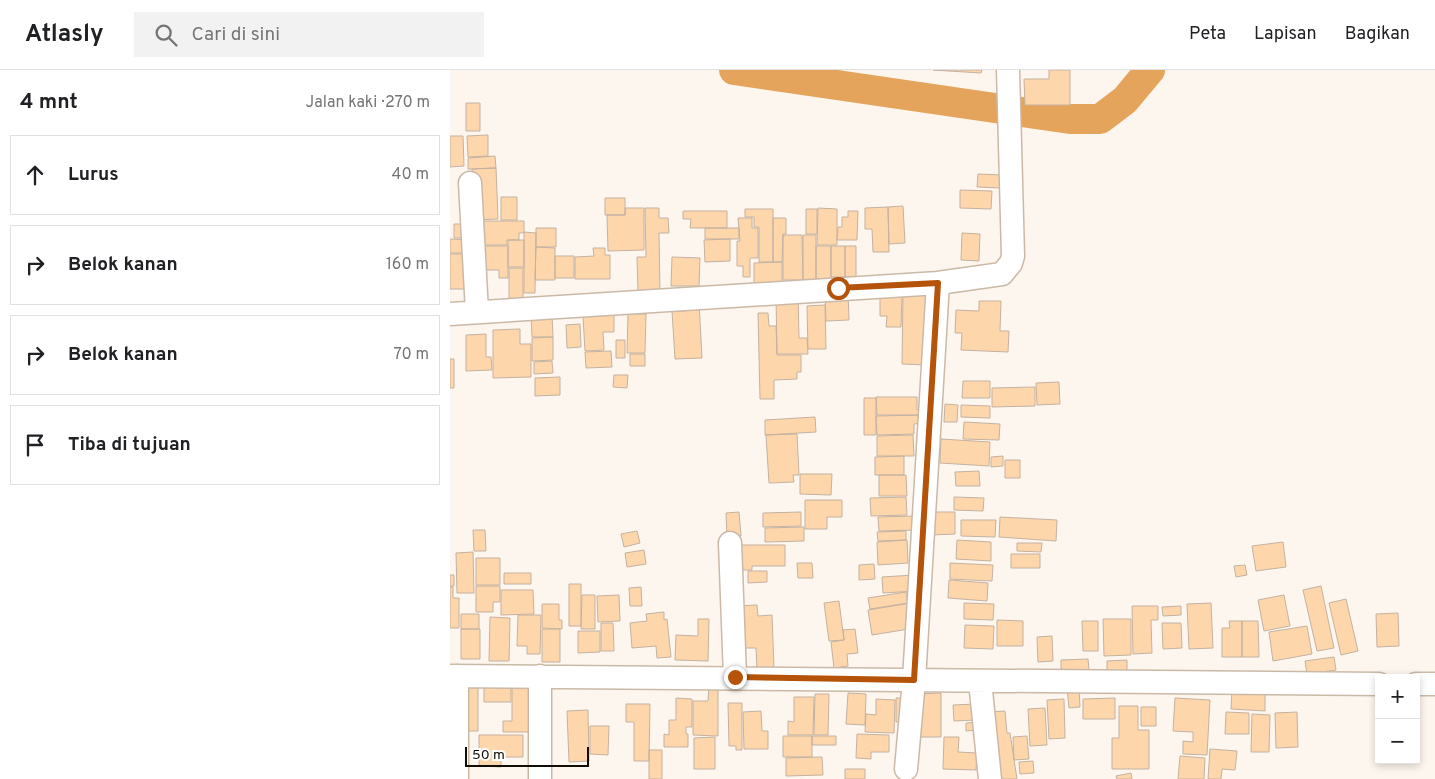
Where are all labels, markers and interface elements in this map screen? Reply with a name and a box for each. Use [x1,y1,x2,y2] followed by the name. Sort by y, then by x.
[134,12,484,57] search box
[25,20,104,50] text: Atlasly
[152,21,180,49] icon: search
[192,23,280,47] text: Cari di sini
[1189,23,1226,46] text: Peta
[1254,23,1317,46] text: Lapisan
[1345,23,1410,46] text: Bagikan
[20,89,78,116] text: 4 mnt
[306,93,430,113] text: Jalan kaki · 270 m
[21,161,49,189] icon: ahead
[68,163,119,187] text: Lurus
[391,165,429,185] text: 40 m
[21,251,49,279] icon: right
[68,253,178,277] text: Belok kanan
[386,255,429,275] text: 160 m
[827,277,850,300] route start
[21,341,49,369] icon: right
[68,343,178,367] text: Belok kanan
[394,345,429,365] text: 70 m
[21,431,49,459] icon: arrive
[68,433,191,457] text: Tiba di tujuan
[724,666,747,689] route end
[1375,674,1420,764] map controls
[1375,674,1420,719] button: +
[1375,719,1420,764] button: −
[465,744,589,767] scale bar
[472,747,505,764] text: 50 m

